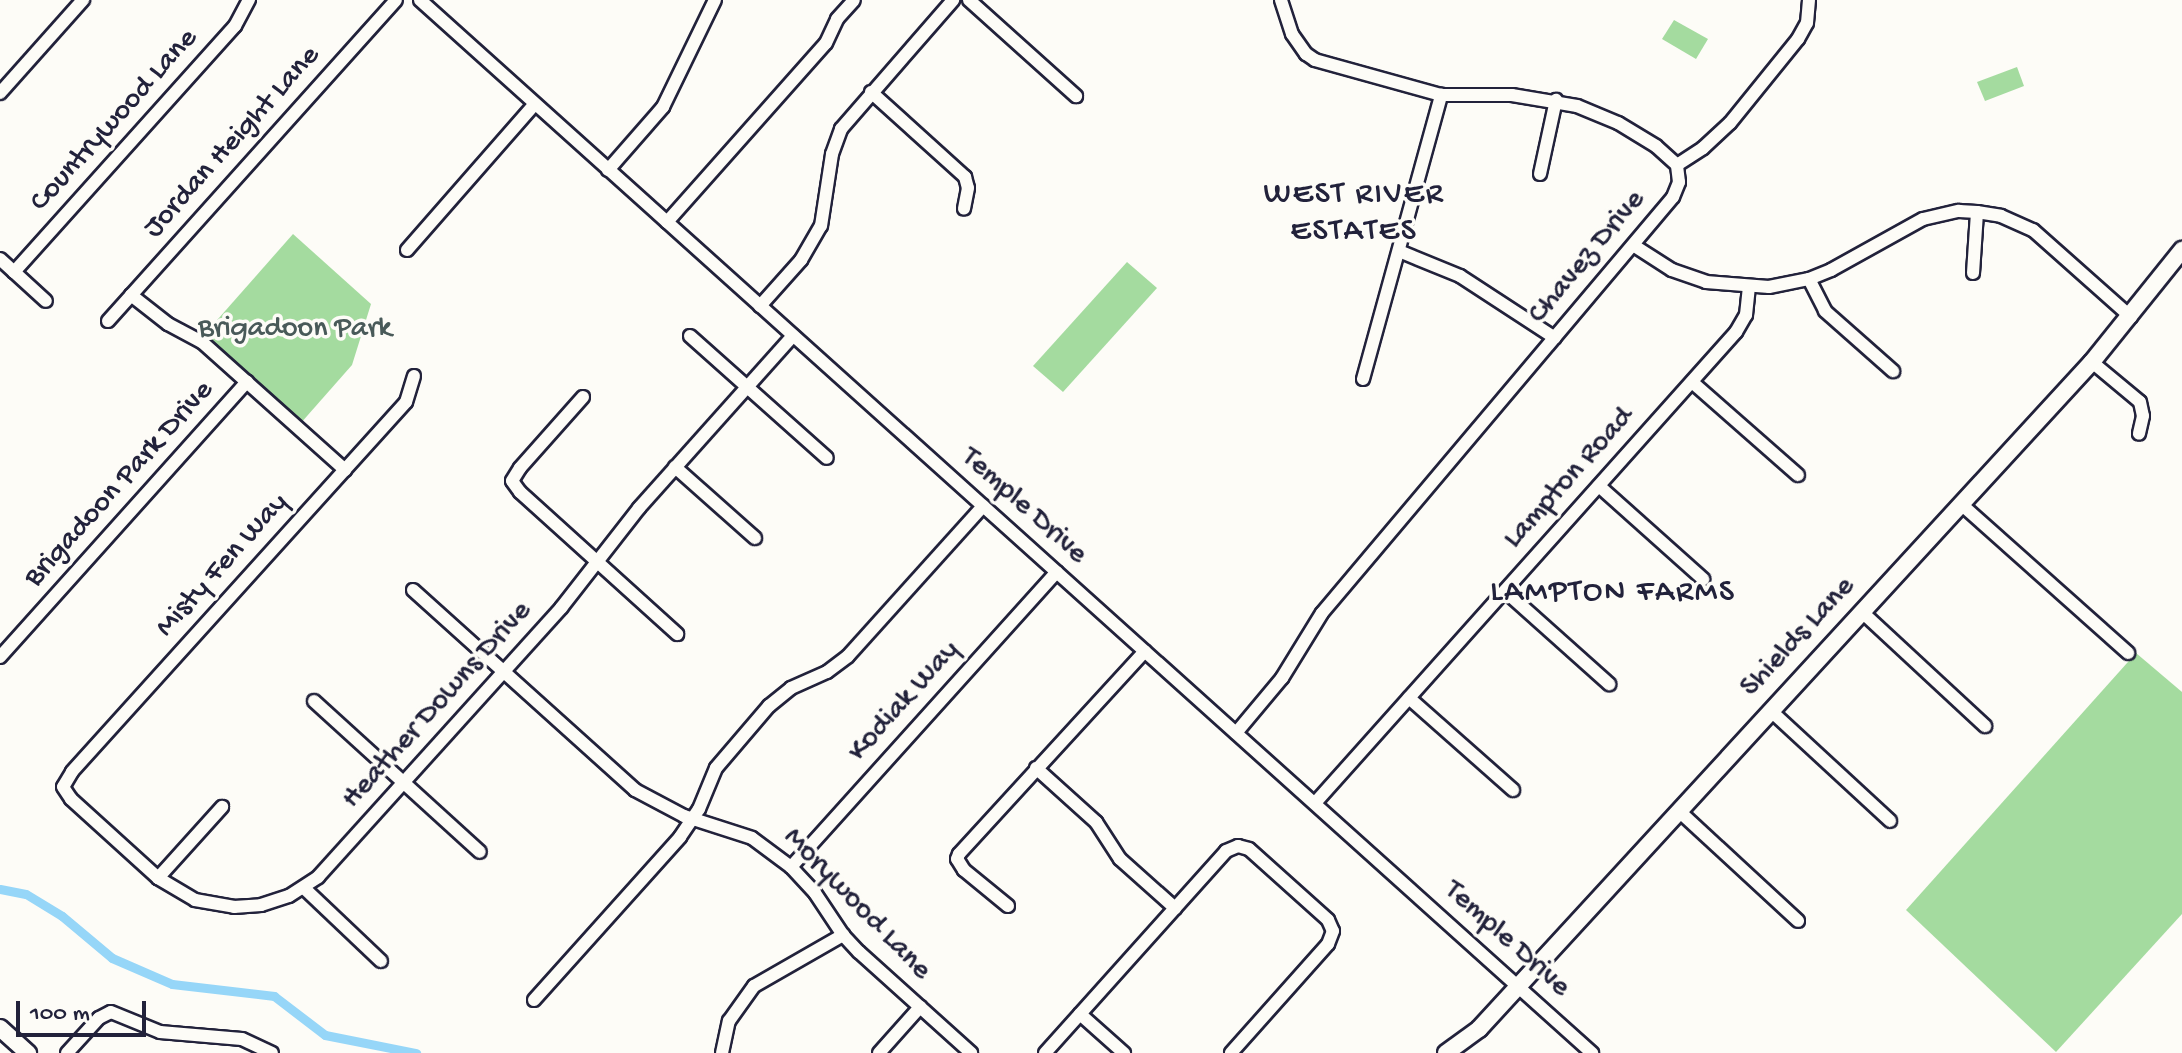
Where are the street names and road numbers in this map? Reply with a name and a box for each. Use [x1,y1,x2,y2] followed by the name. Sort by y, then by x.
[23,22,207,220] street label: Countrywood Lane
[137,39,329,247] street label: Jordan Height Lane
[1522,184,1654,332] street label: Chavez Drive
[18,374,222,596] street label: Brigadoon Park Drive
[1497,401,1643,557] street label: Lampton Road
[952,441,1094,573] street label: Temple Drive
[149,486,297,646] street label: Misty Fen Way
[1734,570,1864,706] street label: Shields Lane
[335,595,541,817] street label: Heather Downs Drive
[841,634,969,770] street label: Kodiak Way
[774,821,938,989] street label: Morywood Lane
[1435,874,1577,1006] street label: Temple Drive

